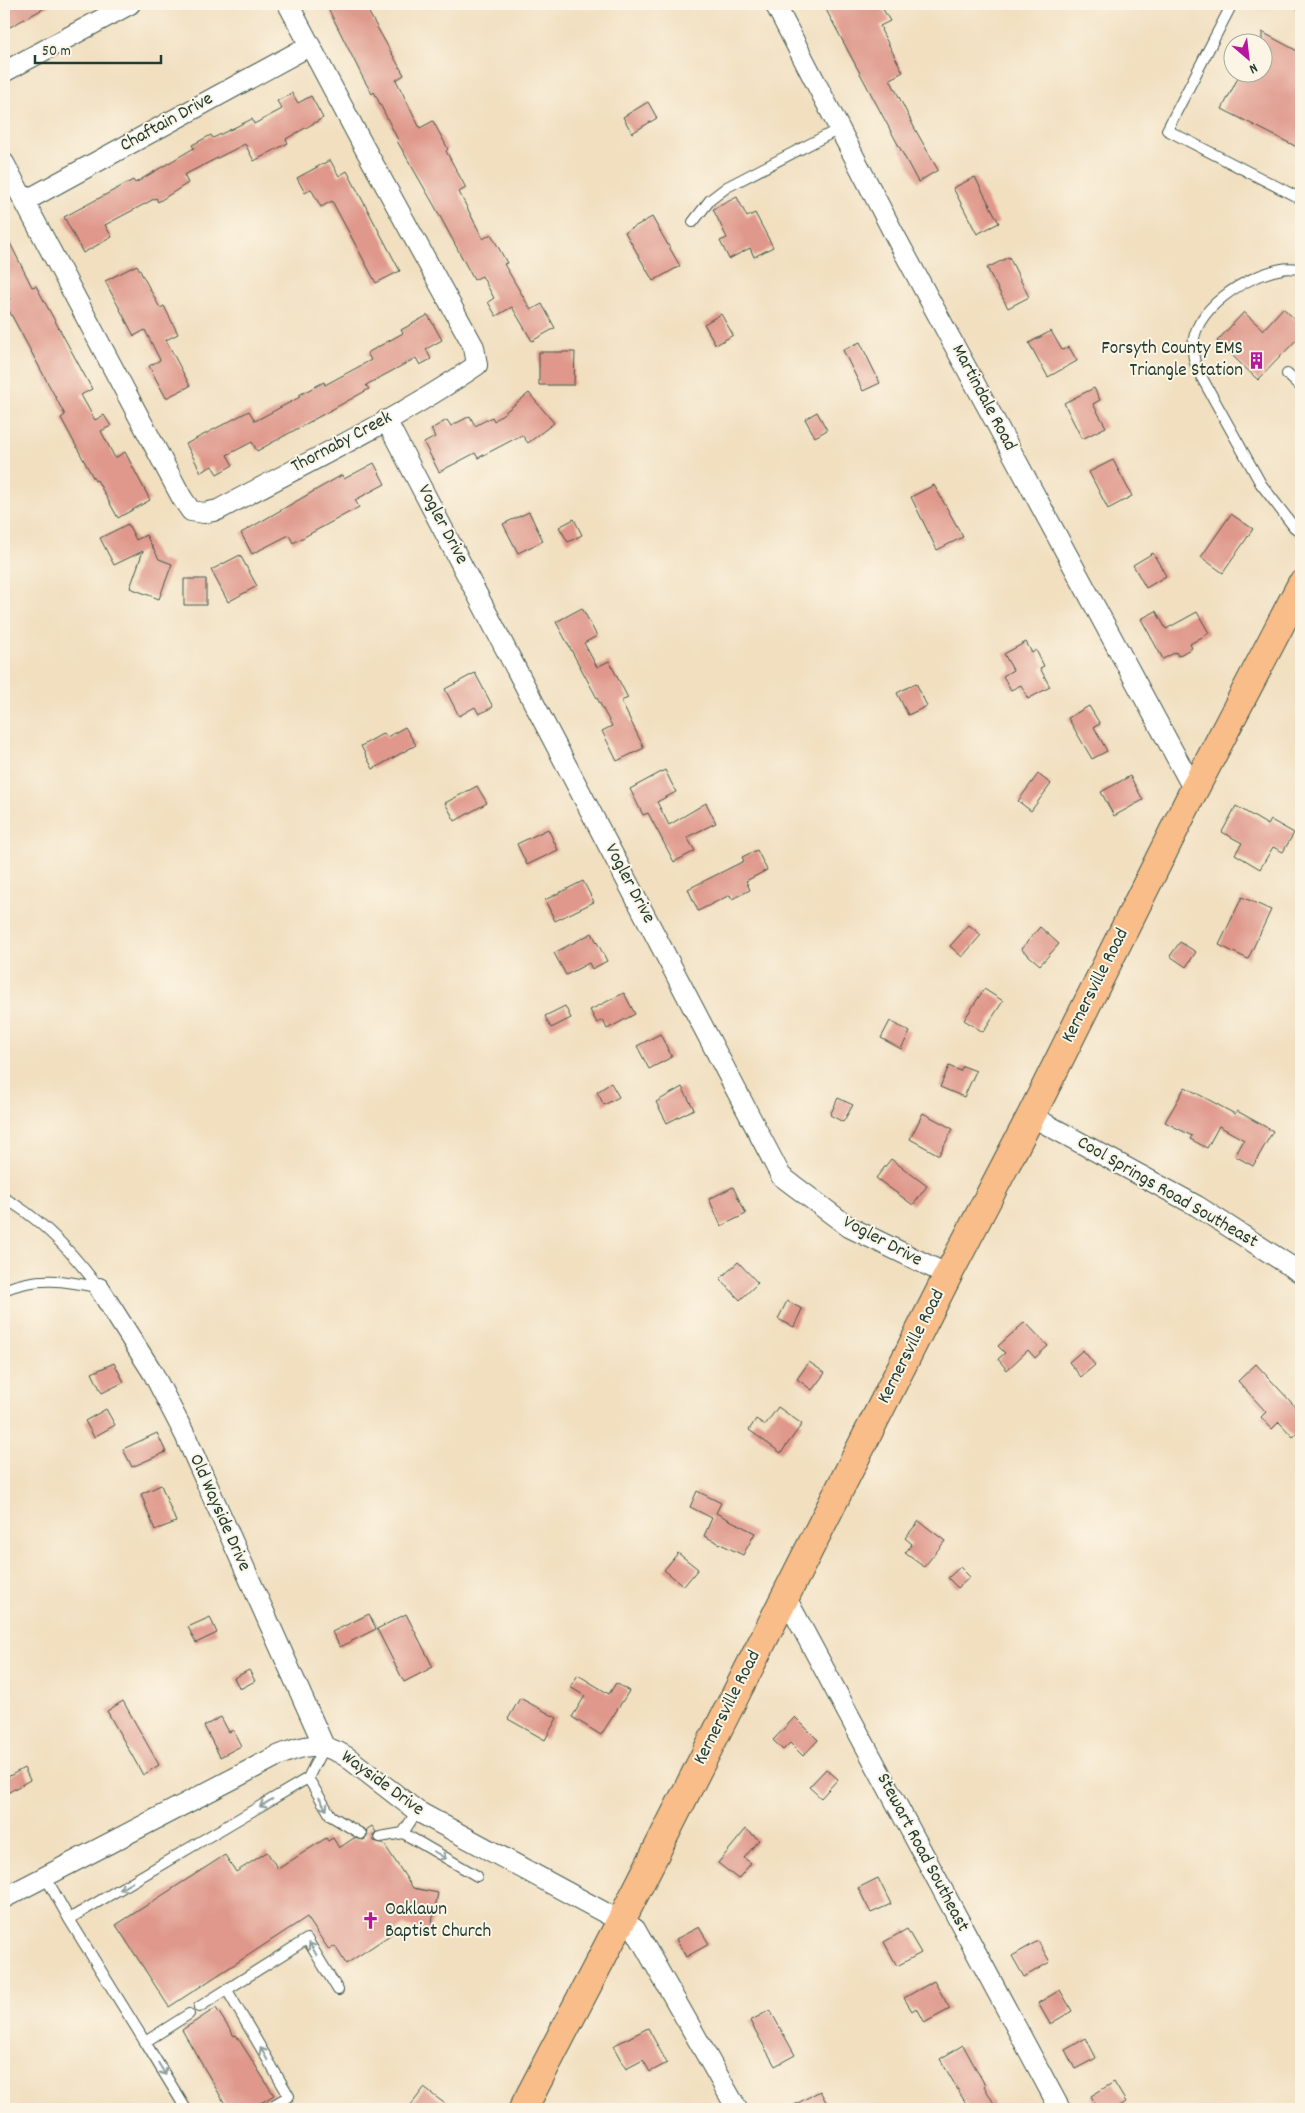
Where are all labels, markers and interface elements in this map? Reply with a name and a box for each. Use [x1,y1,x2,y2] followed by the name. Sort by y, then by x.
[35,32,161,64] scale bar
[1222,32,1272,82] north arrow
[42,41,71,63] text: 50 m
[1245,57,1261,78] text: N
[115,86,219,160] street label: Chaftain Drive
[1101,336,1243,385] place label: Forsyth County EMS Triangle Station
[944,340,1022,456] street label: Martindale Road
[1247,350,1267,370] building icon: Forsyth County EMS Triangle Station
[287,405,397,481] street label: Thornaby Creek
[410,480,474,570] street label: Vogler Drive
[597,839,661,929] street label: Vogler Drive
[1056,924,1136,1048] street label: Kernersville Road
[1071,1130,1263,1256] street label: Cool Springs Road Southeast
[837,1210,927,1274] street label: Vogler Drive
[872,1285,952,1409] street label: Kernersville Road
[181,1450,257,1576] street label: Old Wayside Drive
[688,1646,768,1770] street label: Kernersville Road
[335,1745,429,1823] street label: Wayside Drive
[869,1769,975,1937] street label: Stewart Road Southeast
[319,1797,329,1811] one-way arrow
[259,1798,273,1808] one-way arrow
[432,1850,447,1860] one-way arrow
[119,1881,133,1891] one-way arrow
[385,1897,491,1946] place label: Oaklawn Baptist Church
[361,1911,381,1931] church icon: Oaklawn Baptist Church
[307,1942,317,1956] one-way arrow
[259,2047,269,2061] one-way arrow
[157,2061,167,2075] one-way arrow

